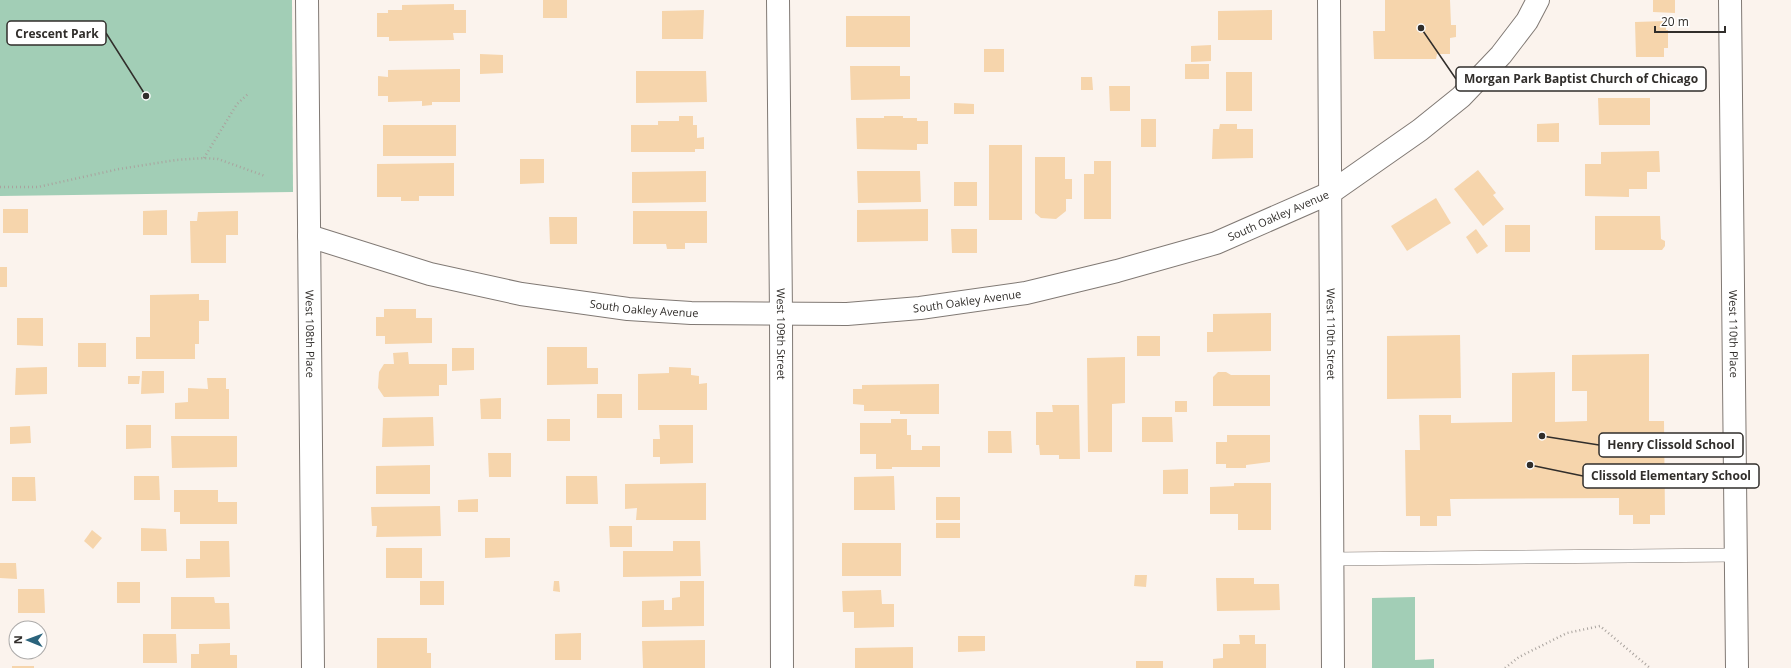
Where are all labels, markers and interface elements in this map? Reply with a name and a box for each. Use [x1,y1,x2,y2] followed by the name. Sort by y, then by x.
[1655,8,1725,34] scale bar
[1661,13,1689,30] text: 20 m
[7,21,106,45] callout: Crescent Park
[15,25,99,42] text: Crescent Park
[1456,67,1706,91] callout: Morgan Park Baptist Church of Chicago
[1464,70,1698,87] text: Morgan Park Baptist Church of Chicago
[1225,186,1331,244] street label: South Oakley Avenue
[912,286,1022,316] street label: South Oakley Avenue
[774,288,789,380] street label: West 109th Street
[1324,288,1339,380] street label: West 110th Street
[303,290,318,378] street label: West 108th Place
[1726,290,1742,378] street label: West 110th Place
[589,296,698,320] street label: South Oakley Avenue
[1599,433,1743,457] callout: Henry Clissold School
[1607,436,1735,453] text: Henry Clissold School
[1583,464,1759,488] callout: Clissold Elementary School
[1591,467,1751,484] text: Clissold Elementary School
[8,620,48,660] north arrow
[10,635,25,644] text: N

